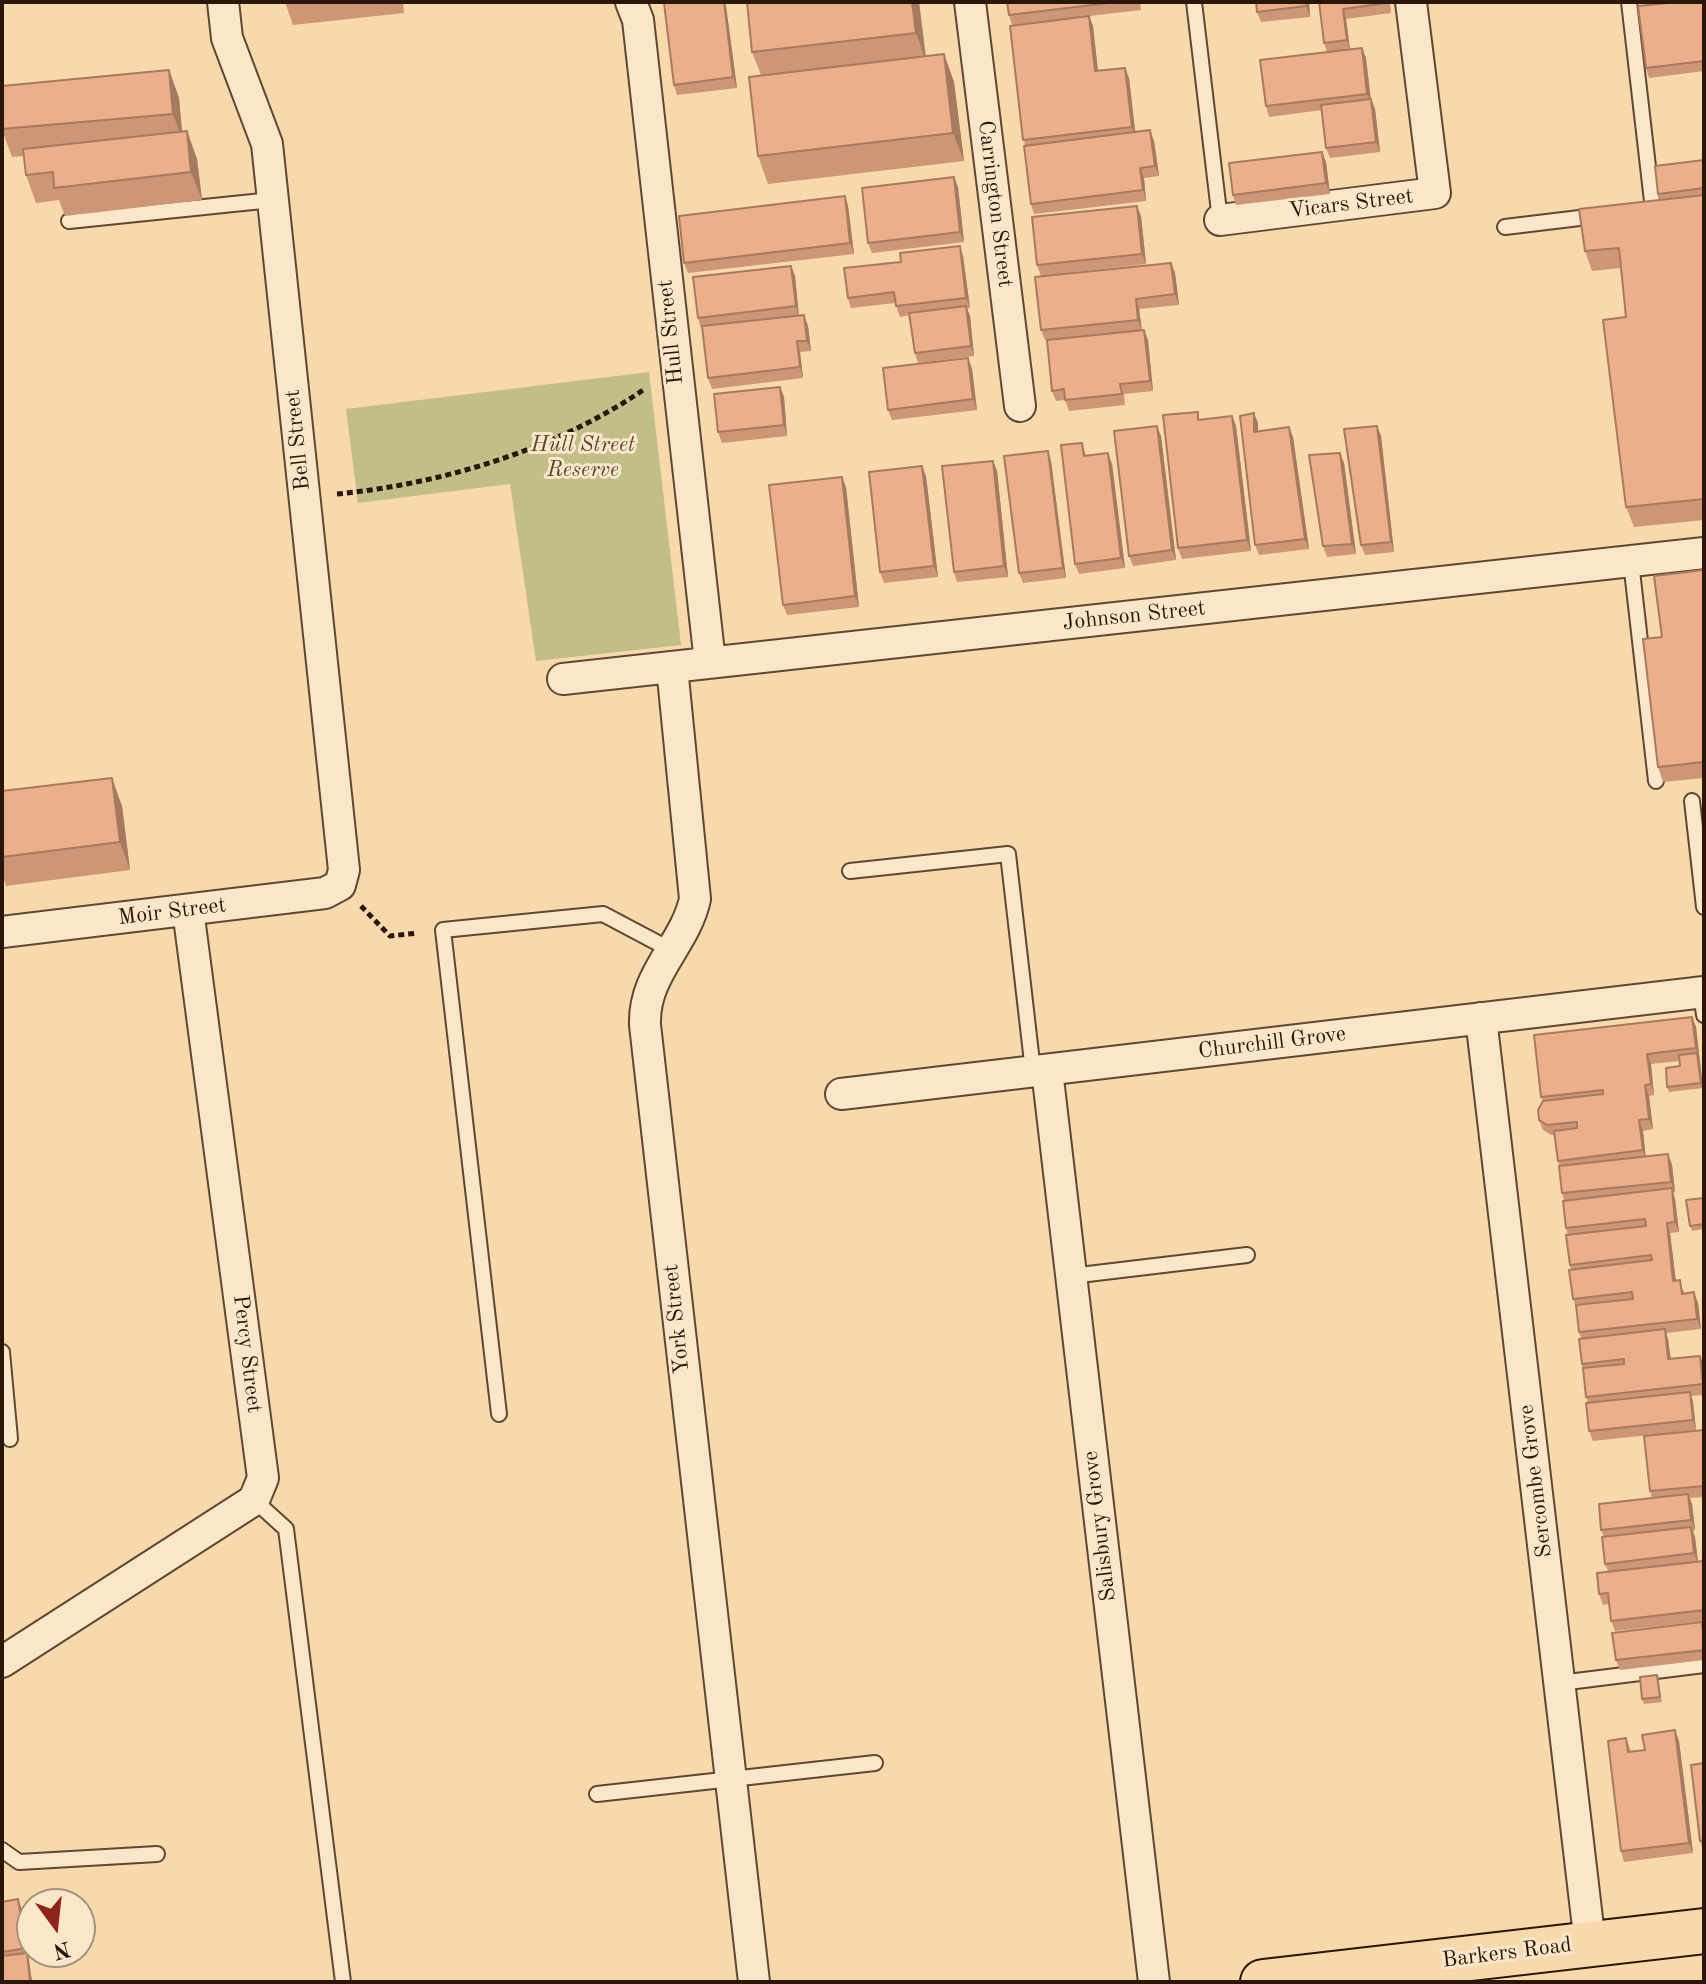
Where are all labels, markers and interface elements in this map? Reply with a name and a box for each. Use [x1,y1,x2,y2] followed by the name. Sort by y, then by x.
[972,119,1018,289] street label: Carrington Street
[1287,183,1415,225] street label: Vicars Street
[652,278,690,386] street label: Hull Street
[280,388,316,492] street label: Bell Street
[531,432,635,484] park label: Hull Street Reserve
[1061,595,1207,637] street label: Johnson Street
[116,892,228,932] street label: Moir Street
[1197,1021,1347,1065] street label: Churchill Grove
[658,1263,696,1375] street label: York Street
[227,1293,267,1415] street label: Percy Street
[1514,1403,1558,1559] street label: Sercombe Grove
[1078,1449,1122,1603] street label: Salisbury Grove
[16,1888,96,1968] north arrow
[1441,1932,1573,1974] street label: Barkers Road
[51,1936,73,1962] text: N

